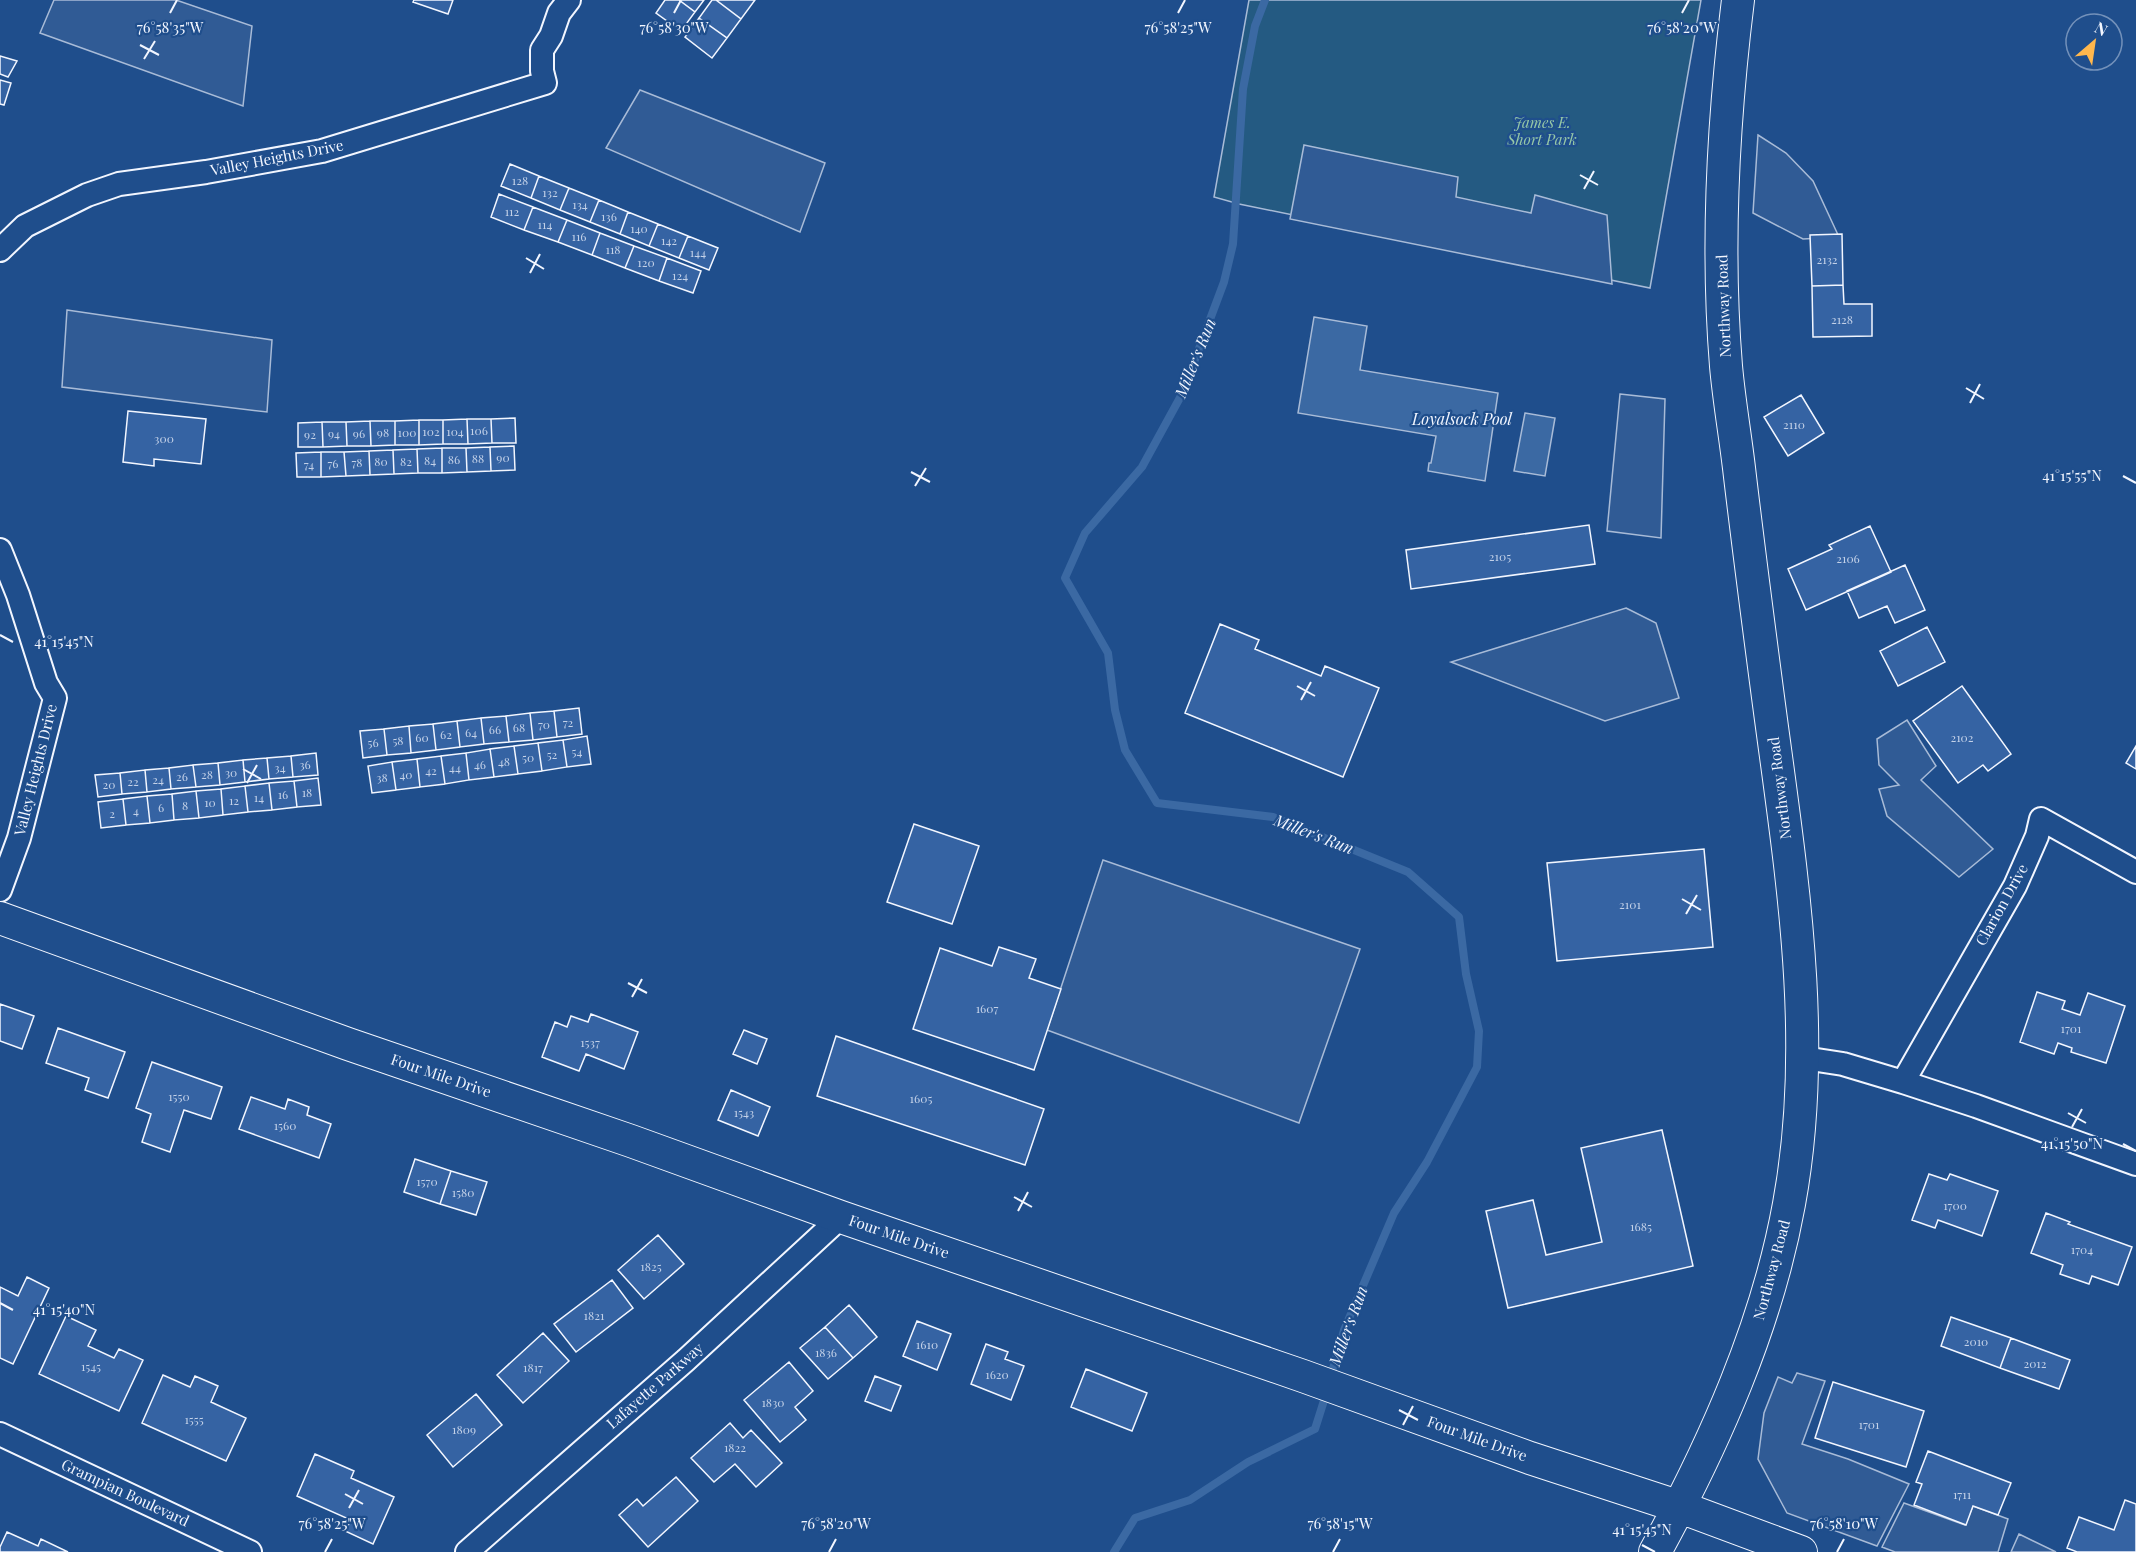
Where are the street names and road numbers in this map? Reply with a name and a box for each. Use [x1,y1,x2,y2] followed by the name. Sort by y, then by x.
[208,134,345,180] street label: Valley Heights Drive
[1711,254,1735,358] street label: Northway Road
[9,702,61,839] street label: Valley Heights Drive
[1763,735,1795,841] street label: Northway Road
[1970,860,2032,949] street label: Clarion Drive
[389,1049,494,1102] street label: Four Mile Drive
[847,1210,952,1263] street label: Four Mile Drive
[1748,1217,1794,1322] street label: Northway Road
[602,1337,707,1433] street label: Lafayette Parkway
[1425,1411,1530,1465] street label: Four Mile Drive
[58,1454,193,1531] street label: Grampian Boulevard

